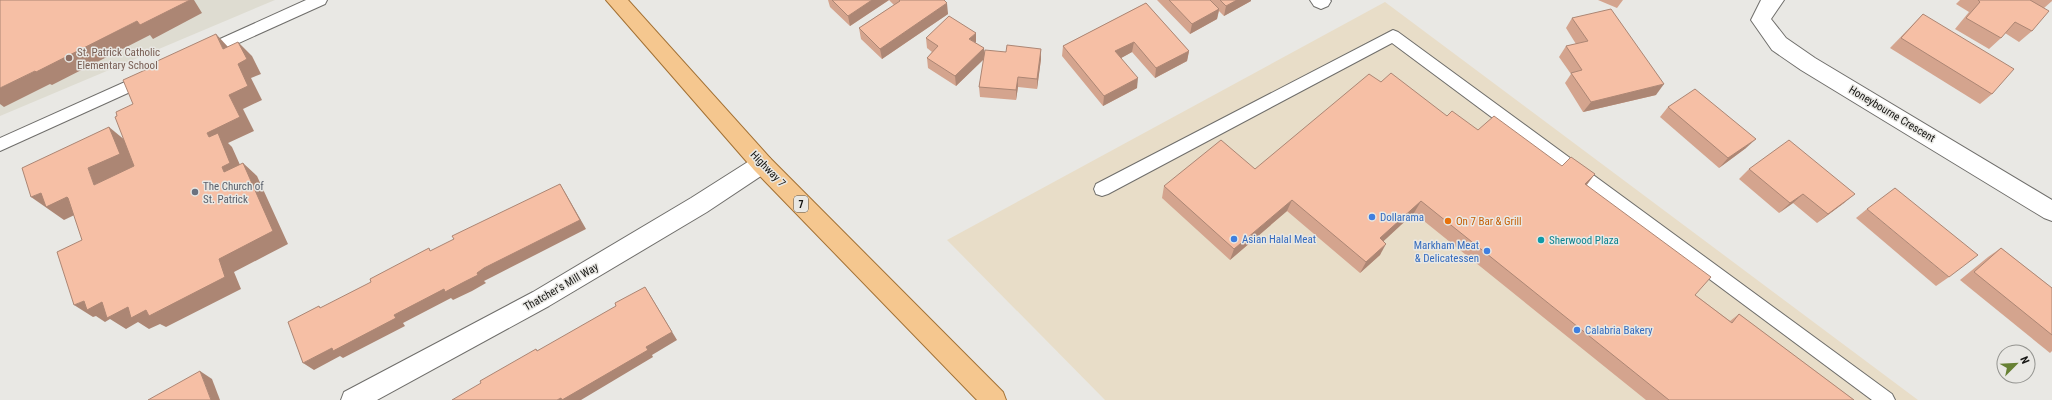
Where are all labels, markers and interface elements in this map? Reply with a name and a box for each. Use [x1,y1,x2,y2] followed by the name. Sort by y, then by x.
[77,46,160,72] place label: St. Patrick Catholic Elementary School
[64,53,74,63] marker: St. Patrick Catholic Elementary School
[1846,83,1938,145] street label: Honeybourne Crescent
[748,148,788,190] street label: Highway 7
[203,180,264,206] place label: The Church of St. Patrick
[190,187,200,197] marker: The Church of St. Patrick
[794,196,808,212] road number: 7
[1380,211,1424,224] place label: Dollarama
[1367,212,1377,222] marker: Dollarama
[1456,215,1522,228] place label: On 7 Bar & Grill
[1443,216,1453,226] marker: On 7 Bar & Grill
[1242,233,1316,246] place label: Asian Halal Meat
[1229,234,1239,244] marker: Asian Halal Meat
[1549,234,1619,247] place label: Sherwood Plaza
[1536,235,1546,245] marker: Sherwood Plaza
[1414,239,1479,265] place label: Markham Meat & Delicatessen
[1482,246,1492,256] marker: Markham Meat & Delicatessen
[521,260,601,314] street label: Thatcher's Mill Way
[1585,324,1653,337] place label: Calabria Bakery
[1572,325,1582,335] marker: Calabria Bakery
[1996,344,2036,384] north arrow
[2017,354,2032,366] text: N

